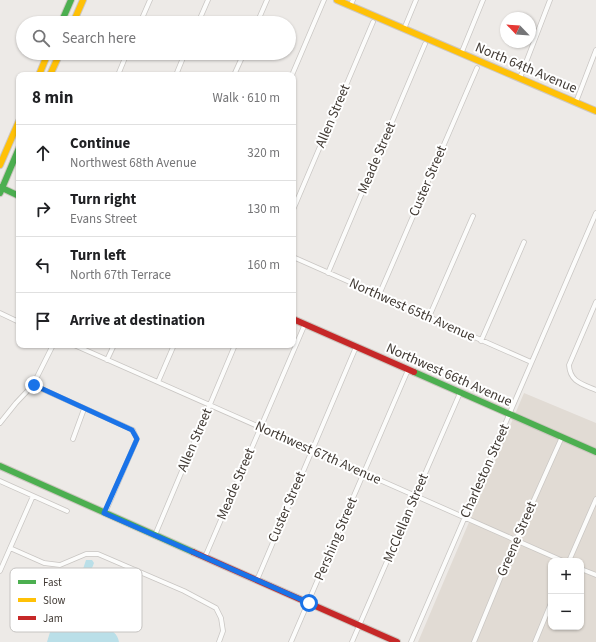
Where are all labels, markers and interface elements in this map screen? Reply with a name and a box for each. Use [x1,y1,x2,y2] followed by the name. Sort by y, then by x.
[500,12,536,48] north arrow
[16,16,296,60] search box
[30,27,52,49] icon: search
[62,28,136,49] text: Search here
[472,38,580,98] street label: North 64th Avenue
[311,81,355,151] street label: Allen Street
[32,86,73,110] text: 8 min
[212,89,280,107] text: Walk · 610 m
[353,119,401,197] street label: Meade Street
[70,133,130,154] text: Continue
[32,142,54,164] icon: ahead
[404,142,452,220] street label: Custer Street
[247,144,280,162] text: 320 m
[70,154,196,172] text: Northwest 68th Avenue
[70,189,136,210] text: Turn right
[32,198,54,220] icon: right
[247,200,280,218] text: 130 m
[70,210,137,228] text: Evans Street
[70,245,126,266] text: Turn left
[32,254,54,276] icon: left
[247,256,280,274] text: 160 m
[70,266,171,284] text: North 67th Terrace
[346,273,478,347] street label: Northwest 65th Avenue
[32,310,54,332] icon: arrive
[70,310,205,331] text: Arrive at destination
[383,338,515,412] street label: Northwest 66th Avenue
[25,376,43,394] route end
[173,405,217,475] street label: Allen Street
[252,416,384,490] street label: Northwest 67th Avenue
[455,420,515,521] street label: Charleston Street
[212,445,260,523] street label: Meade Street
[263,468,311,546] street label: Custer Street
[378,470,434,566] street label: McClellan Street
[309,494,363,584] street label: Pershing Street
[492,498,542,580] street label: Greene Street
[548,558,584,630] map controls
[548,558,584,594] button: +
[10,568,142,632] legend
[43,575,62,590] text: Fast
[43,593,66,608] text: Slow
[300,594,318,612] route start
[548,594,584,630] button: −
[43,611,63,626] text: Jam

